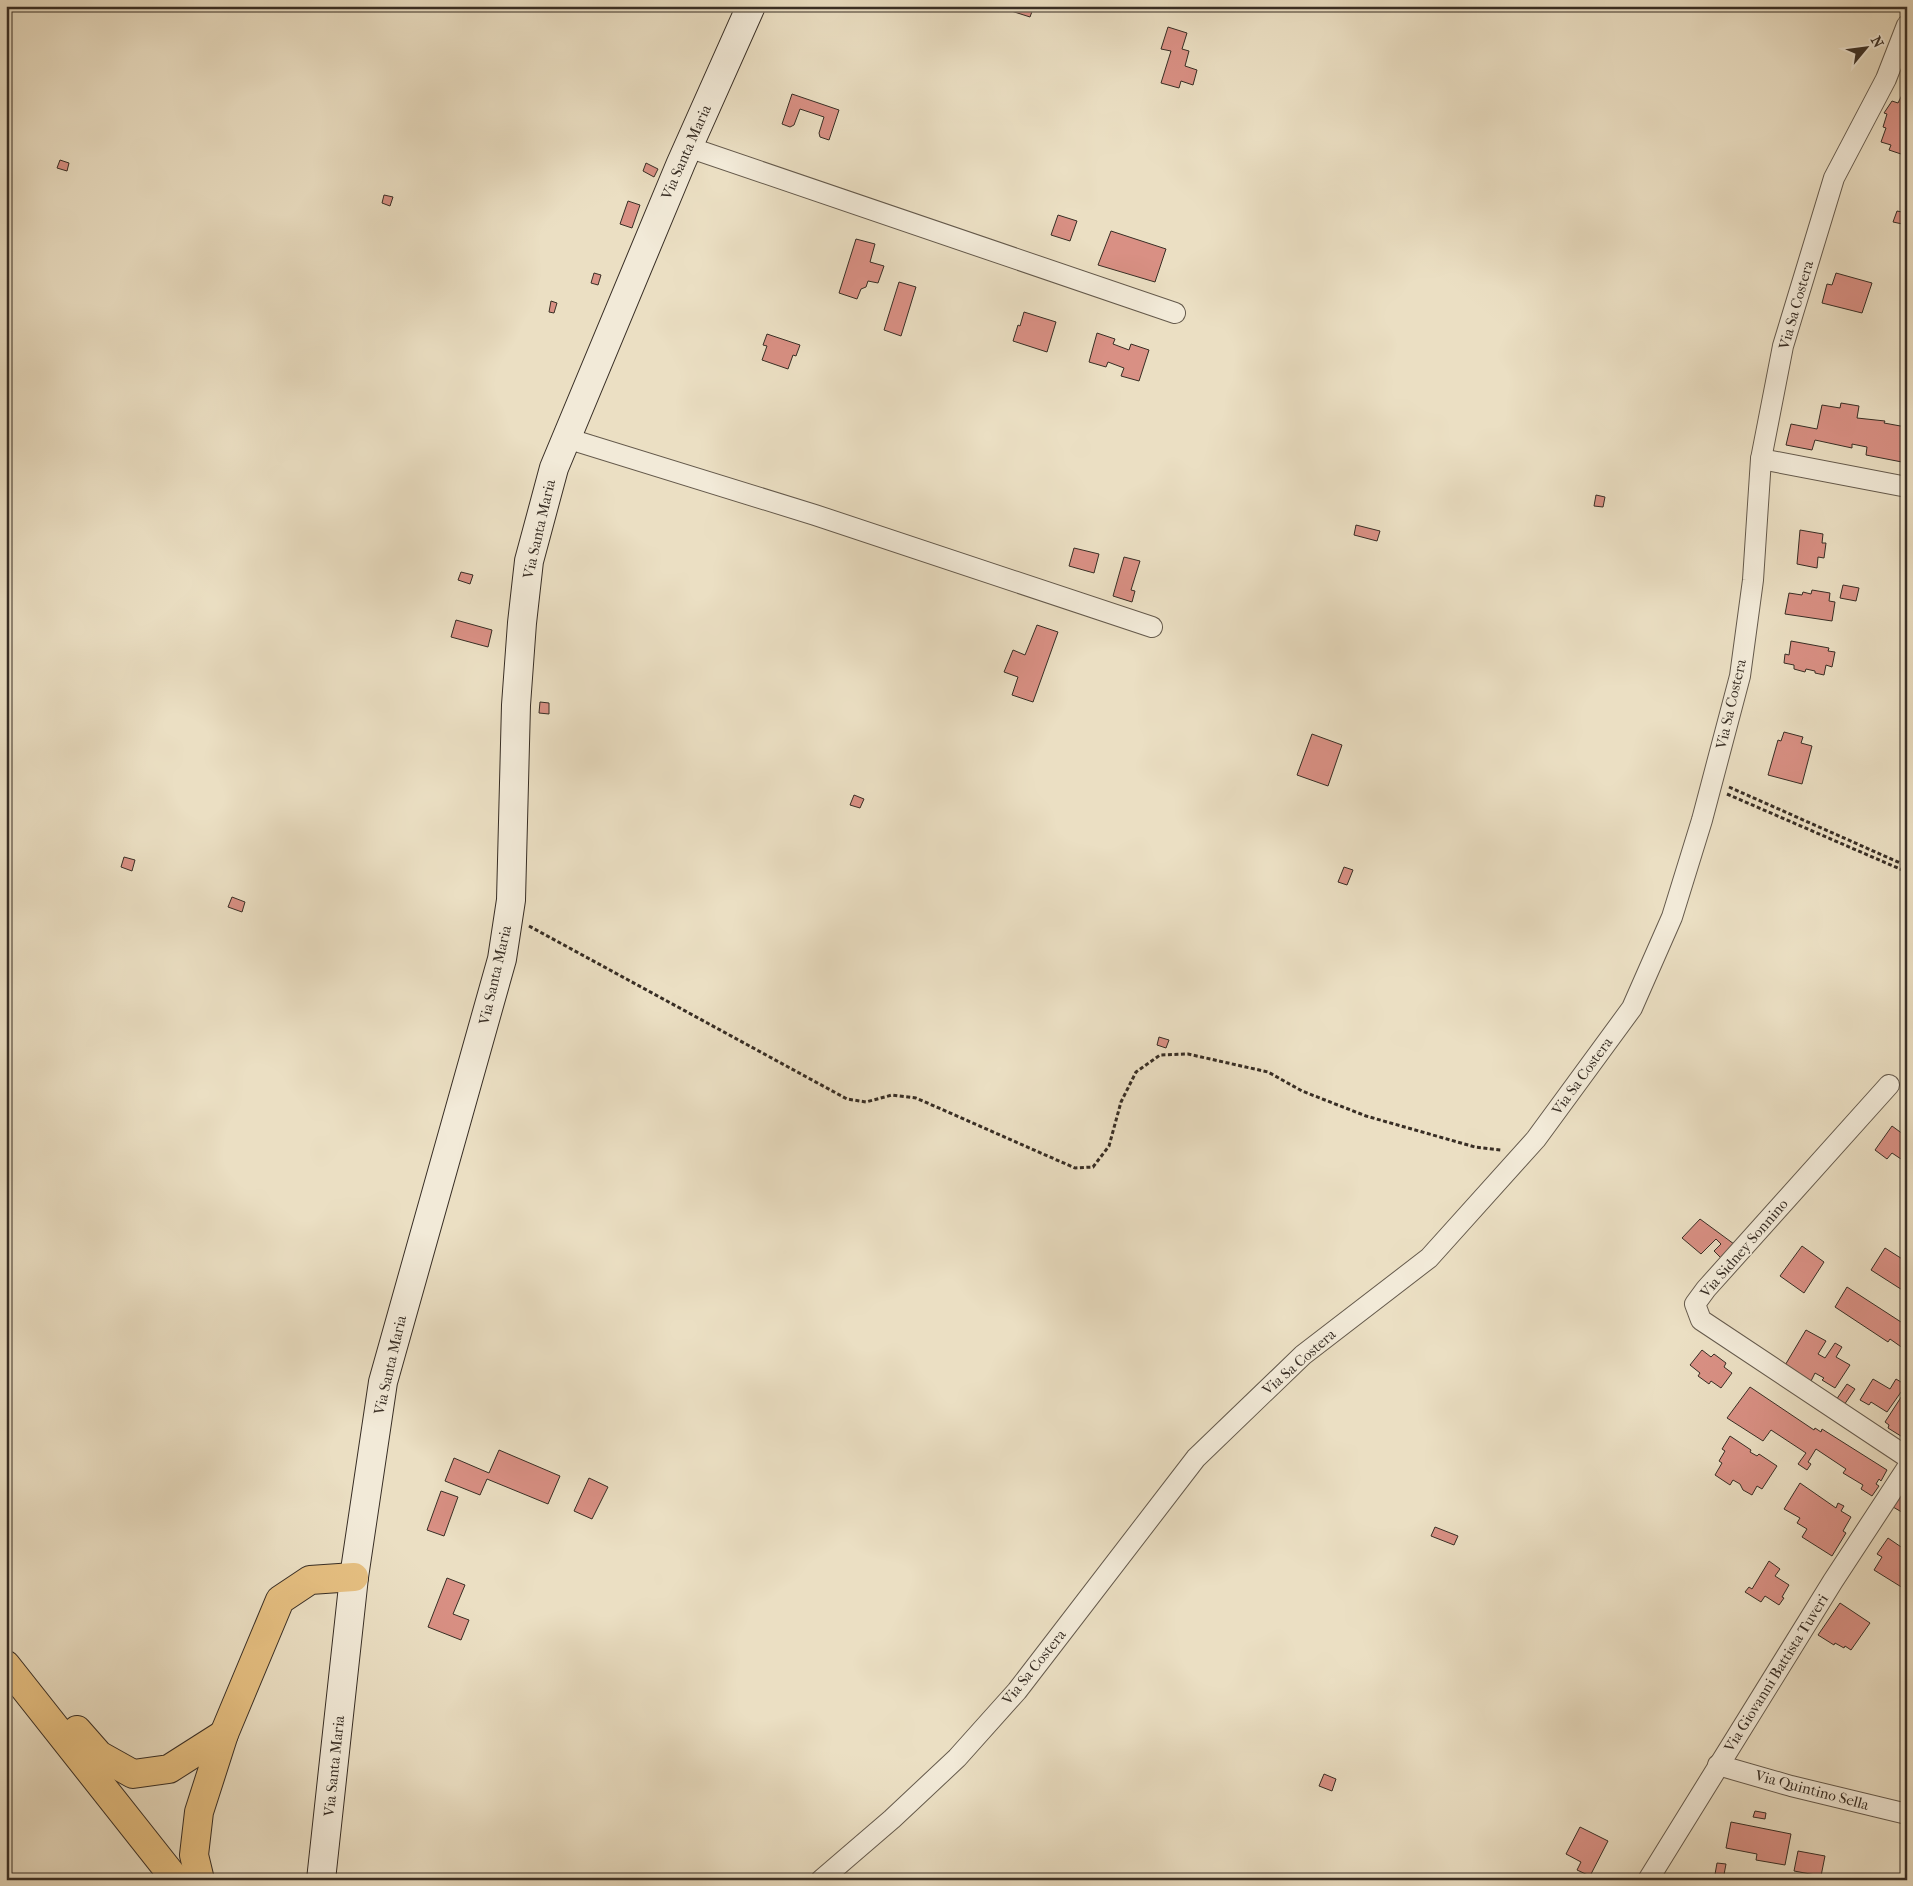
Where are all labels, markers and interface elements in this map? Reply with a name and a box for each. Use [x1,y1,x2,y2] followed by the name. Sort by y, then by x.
[1840,22,1890,72] north arrow
[1867,33,1887,51] text: N
[657,101,715,203] street label: Via Santa Maria
[1774,257,1818,352] street label: Via Sa Costera
[519,476,559,581] street label: Via Santa Maria
[1712,656,1750,752] street label: Via Sa Costera
[475,922,515,1027] street label: Via Santa Maria
[1547,1033,1617,1119] street label: Via Sa Costera
[1696,1195,1792,1302] street label: Via Sidney Sonnino
[370,1312,410,1417] street label: Via Santa Maria
[1258,1324,1340,1399] street label: Via Sa Costera
[1720,1590,1832,1756] street label: Via Giovanni Battista Tuveri
[998,1625,1070,1709] street label: Via Sa Costera
[320,1714,348,1818] street label: Via Santa Maria
[1752,1766,1872,1814] street label: Via Quintino Sella

